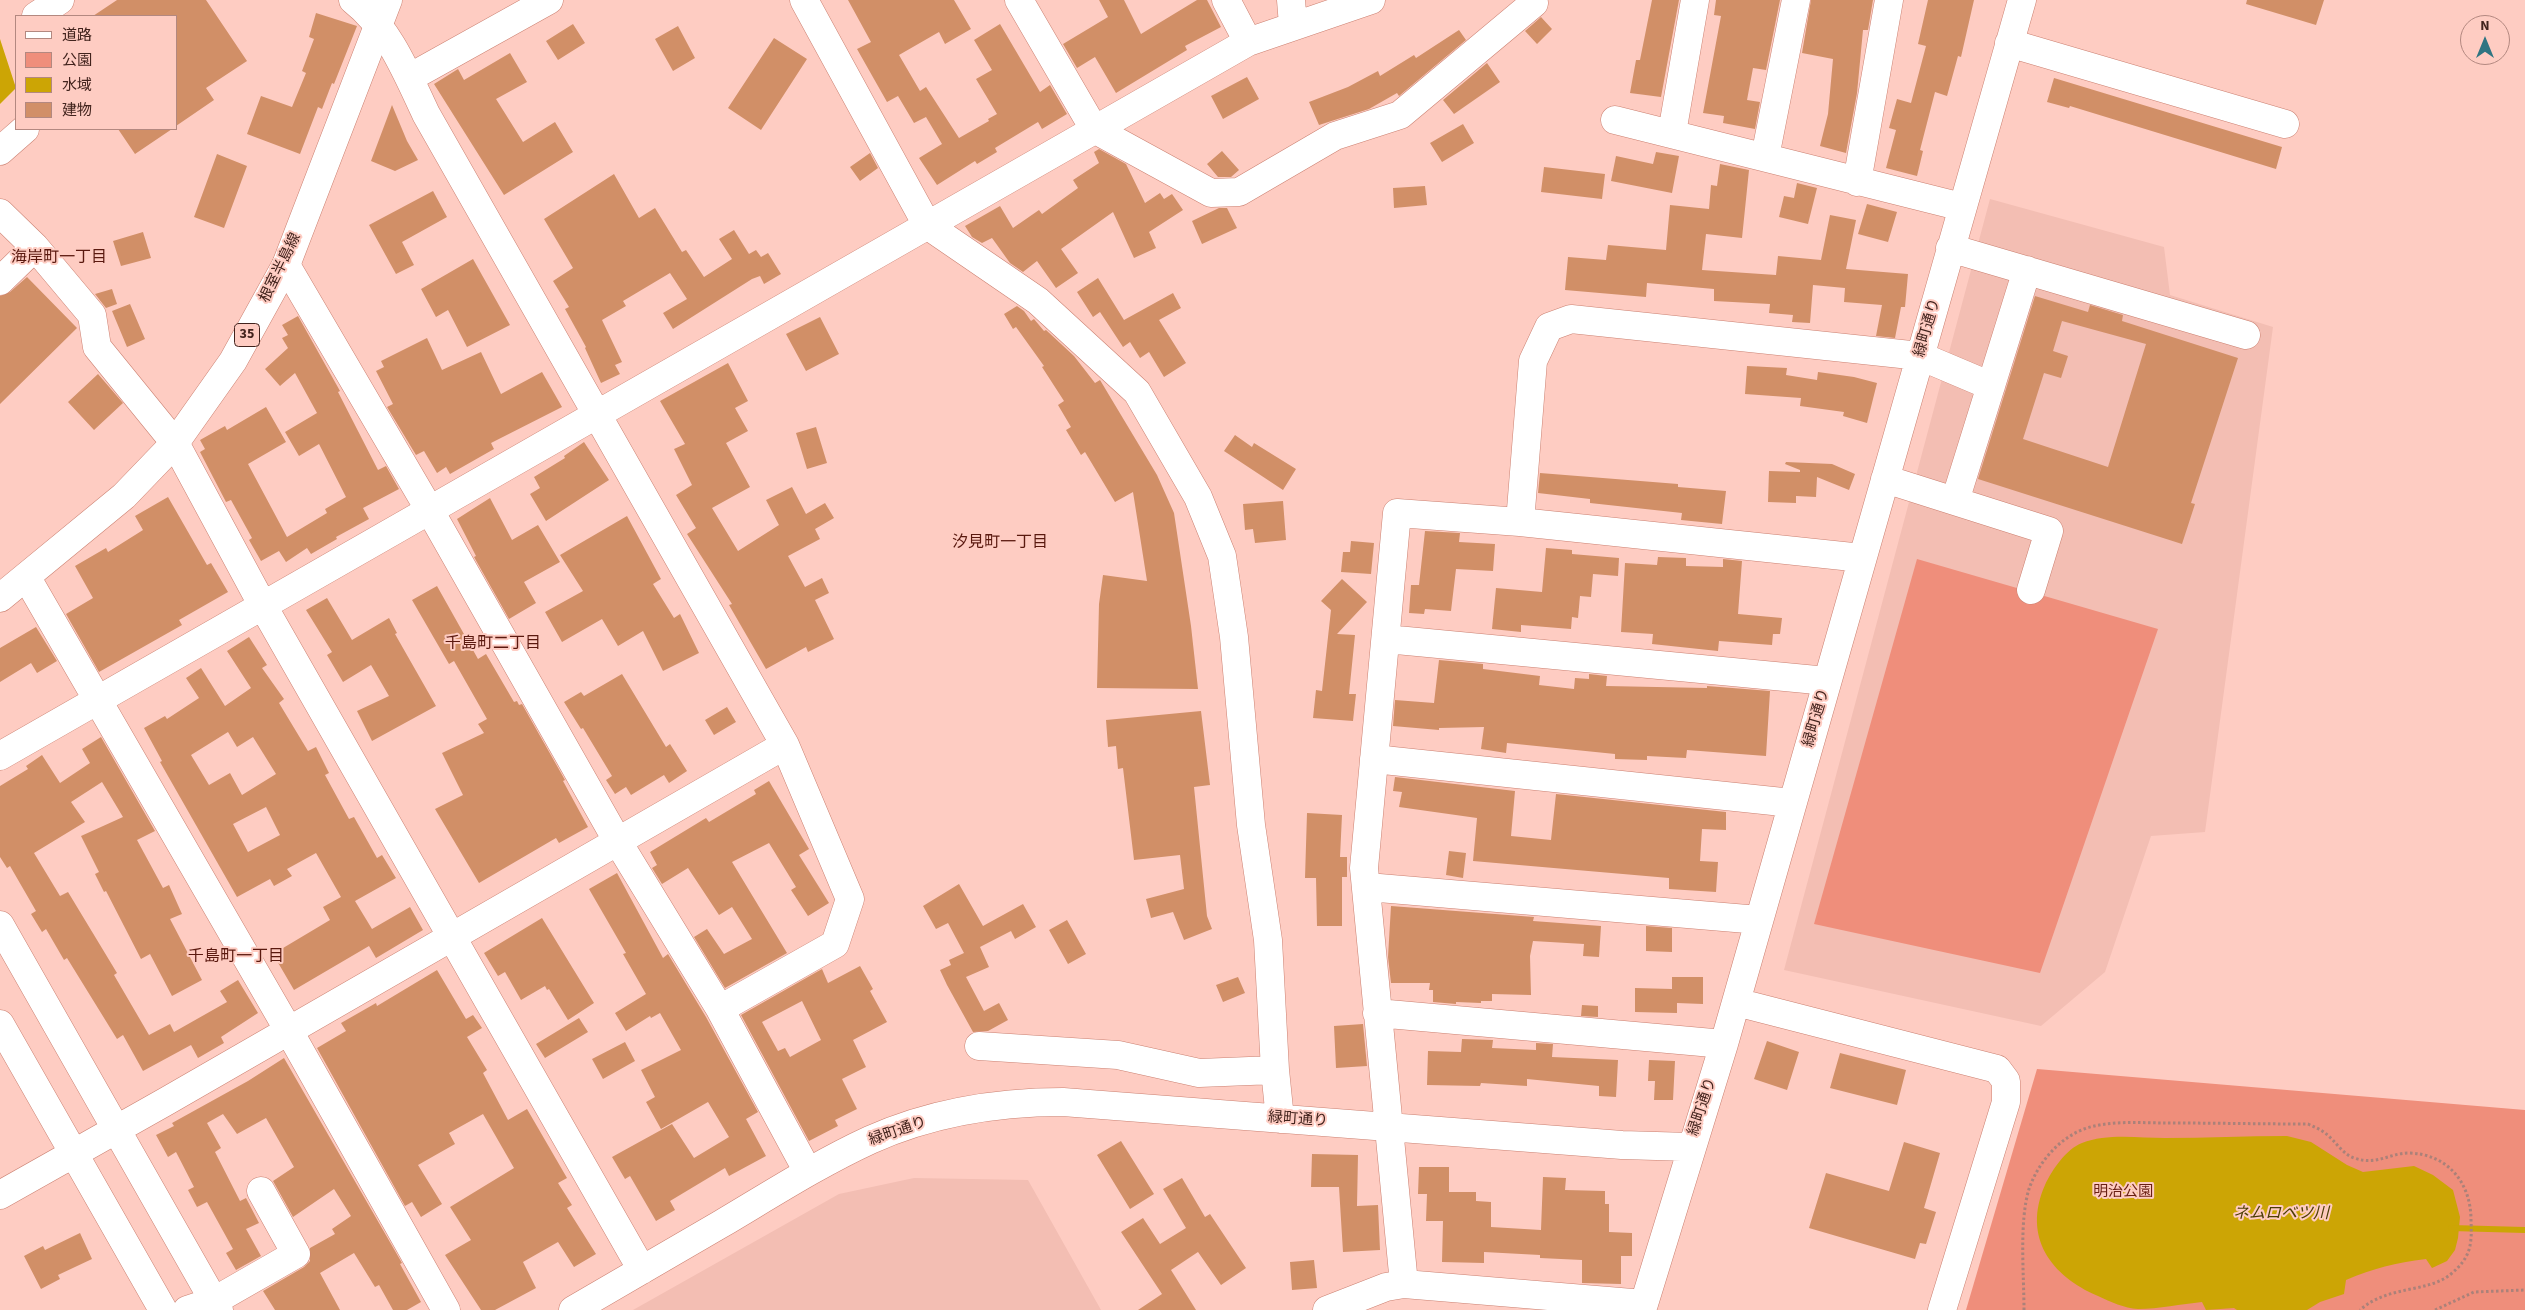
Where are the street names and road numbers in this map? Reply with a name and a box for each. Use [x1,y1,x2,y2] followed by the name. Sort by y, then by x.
[256,230,306,306] street label: 根室半島線
[1911,297,1945,359] street label: 緑町通り
[234,324,260,346] road number: 35
[1800,687,1834,749] street label: 緑町通り
[1685,1076,1721,1138] street label: 緑町通り
[1267,1109,1329,1131] street label: 緑町通り
[867,1114,929,1150] street label: 緑町通り

